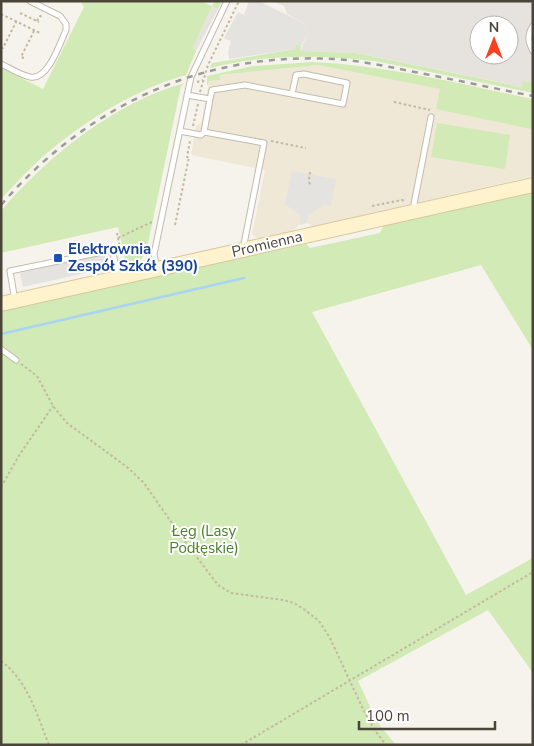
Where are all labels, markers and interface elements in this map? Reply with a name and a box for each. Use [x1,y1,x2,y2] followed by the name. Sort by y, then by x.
[469,15,519,65] north arrow
[489,18,499,37] text: N
[230,226,304,262] street label: Promienna
[68,239,198,276] place label: Elektrownia Zespół Szkół (390)
[52,252,64,264] marker: Elektrownia Zespół Szkół (390)
[169,521,239,558] park label: Łęg (Lasy Podłęskie)
[359,698,495,730] scale bar
[366,706,410,726] text: 100 m

